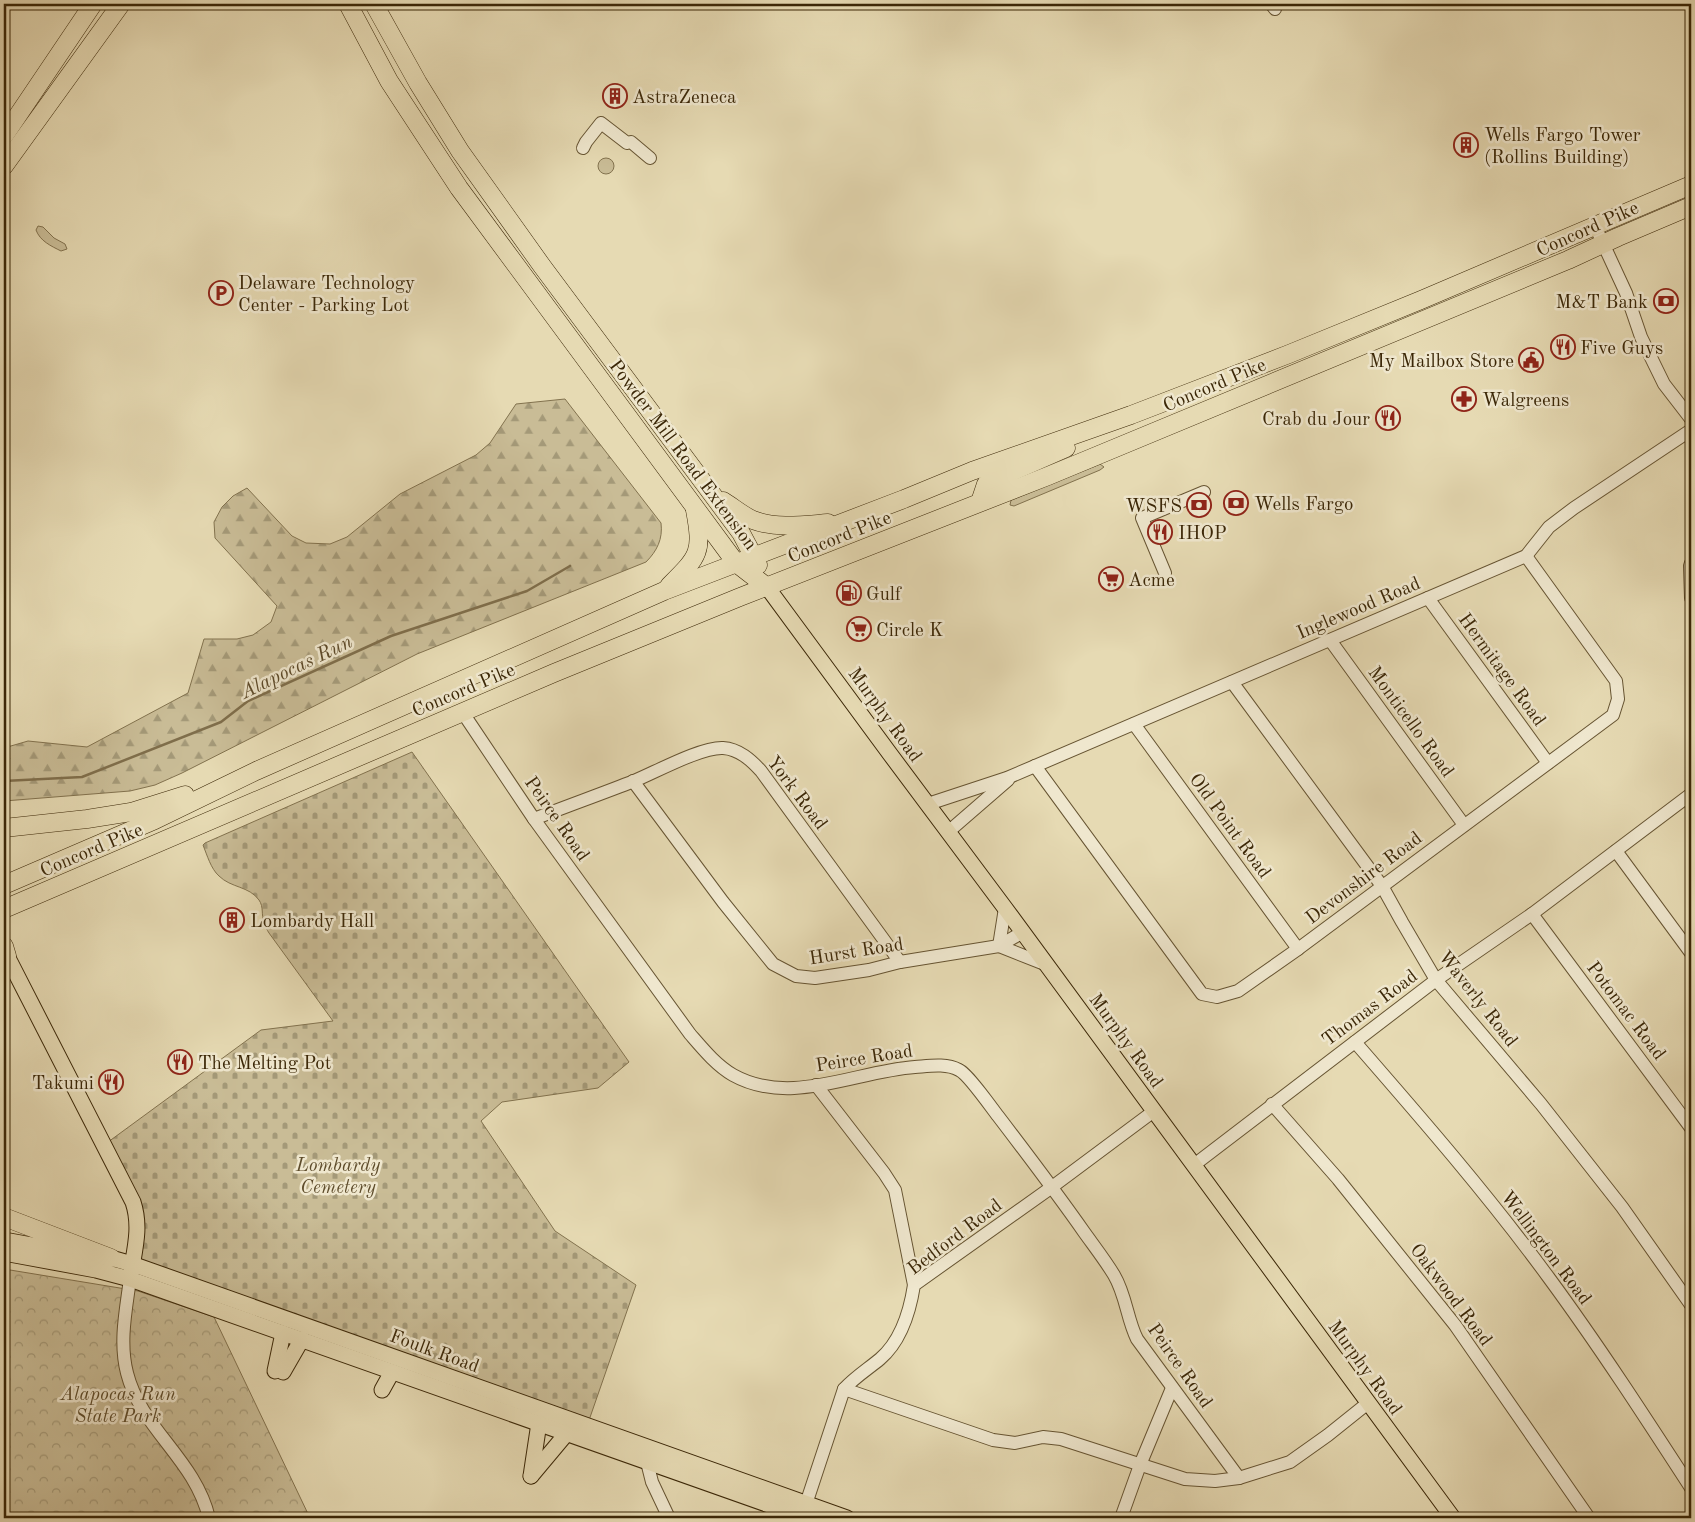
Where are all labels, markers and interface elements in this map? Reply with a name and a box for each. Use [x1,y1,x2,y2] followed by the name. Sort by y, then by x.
[602,83,628,109] building icon: AstraZeneca
[632,89,737,108] place label: AstraZeneca
[1484,127,1641,168] place label: Wells Fargo Tower (Rollins Building)
[1453,132,1479,158] building icon: Wells Fargo Tower (Rollins Building)
[1534,199,1642,261] street label: Concord Pike
[238,275,415,316] place label: Delaware Technology Center - Parking Lot
[208,280,234,306] parking icon: Delaware Technology Center - Parking Lot
[1653,288,1679,314] bank icon: M&T Bank
[1556,294,1648,313] place label: M&T Bank
[1550,334,1576,360] restaurant icon: Five Guys
[1580,340,1663,359] place label: Five Guys
[1518,347,1544,373] public building icon: My Mailbox Store
[1369,353,1514,372] place label: My Mailbox Store
[1161,356,1269,417] street label: Concord Pike
[604,357,760,554] street label: Powder Mill Road Extension
[1451,386,1477,412] pharmacy icon: Walgreens
[1482,392,1569,411] place label: Walgreens
[1375,405,1401,431] restaurant icon: Crab du Jour
[1262,411,1370,430] place label: Crab du Jour
[1223,490,1249,516] bank icon: Wells Fargo
[1186,492,1212,518] bank icon: WSFS
[1254,496,1354,515] place label: Wells Fargo
[1125,498,1182,517] place label: WSFS
[785,509,894,568] street label: Concord Pike
[1147,519,1173,545] restaurant icon: IHOP
[1178,525,1227,544] place label: IHOP
[1098,566,1124,592] supermarket icon: Acme
[1128,572,1175,591] place label: Acme
[1294,575,1424,644] street label: Inglewood Road
[836,580,862,606] fuel station icon: Gulf
[866,586,902,605] place label: Gulf
[1454,611,1548,730] street label: Hermitage Road
[846,616,872,642] supermarket icon: Circle K
[876,622,944,641] place label: Circle K
[237,632,356,704] water label: Alapocas Run
[410,661,518,722] street label: Concord Pike
[1364,664,1456,781] street label: Monticello Road
[843,665,925,766] street label: Murphy Road
[762,753,830,834] street label: York Road
[1185,770,1273,883] street label: Old Point Road
[520,774,592,865] street label: Peirce Road
[38,821,146,882] street label: Concord Pike
[1303,829,1426,929] street label: Devonshire Road
[219,907,245,933] building icon: Lombardy Hall
[250,913,374,932] place label: Lombardy Hall
[808,936,905,969] street label: Hurst Road
[1434,948,1520,1051] street label: Waverly Road
[1582,959,1668,1064] street label: Potomac Road
[1319,967,1422,1051] street label: Thomas Road
[1084,991,1166,1092] street label: Murphy Road
[814,1042,914,1077] street label: Peirce Road
[167,1049,193,1075] restaurant icon: The Melting Pot
[198,1055,331,1074] place label: The Melting Pot
[98,1069,124,1095] restaurant icon: Takumi
[32,1075,94,1094] place label: Takumi
[295,1157,380,1198] park label: Lombardy Cemetery
[1496,1188,1594,1309] street label: Wellington Road
[905,1196,1006,1280] street label: Bedford Road
[1405,1241,1495,1350] street label: Oakwood Road
[1323,1318,1405,1419] street label: Murphy Road
[1143,1321,1215,1412] street label: Peirce Road
[387,1327,481,1377] street label: Foulk Road
[59,1386,176,1427] park label: Alapocas Run State Park

